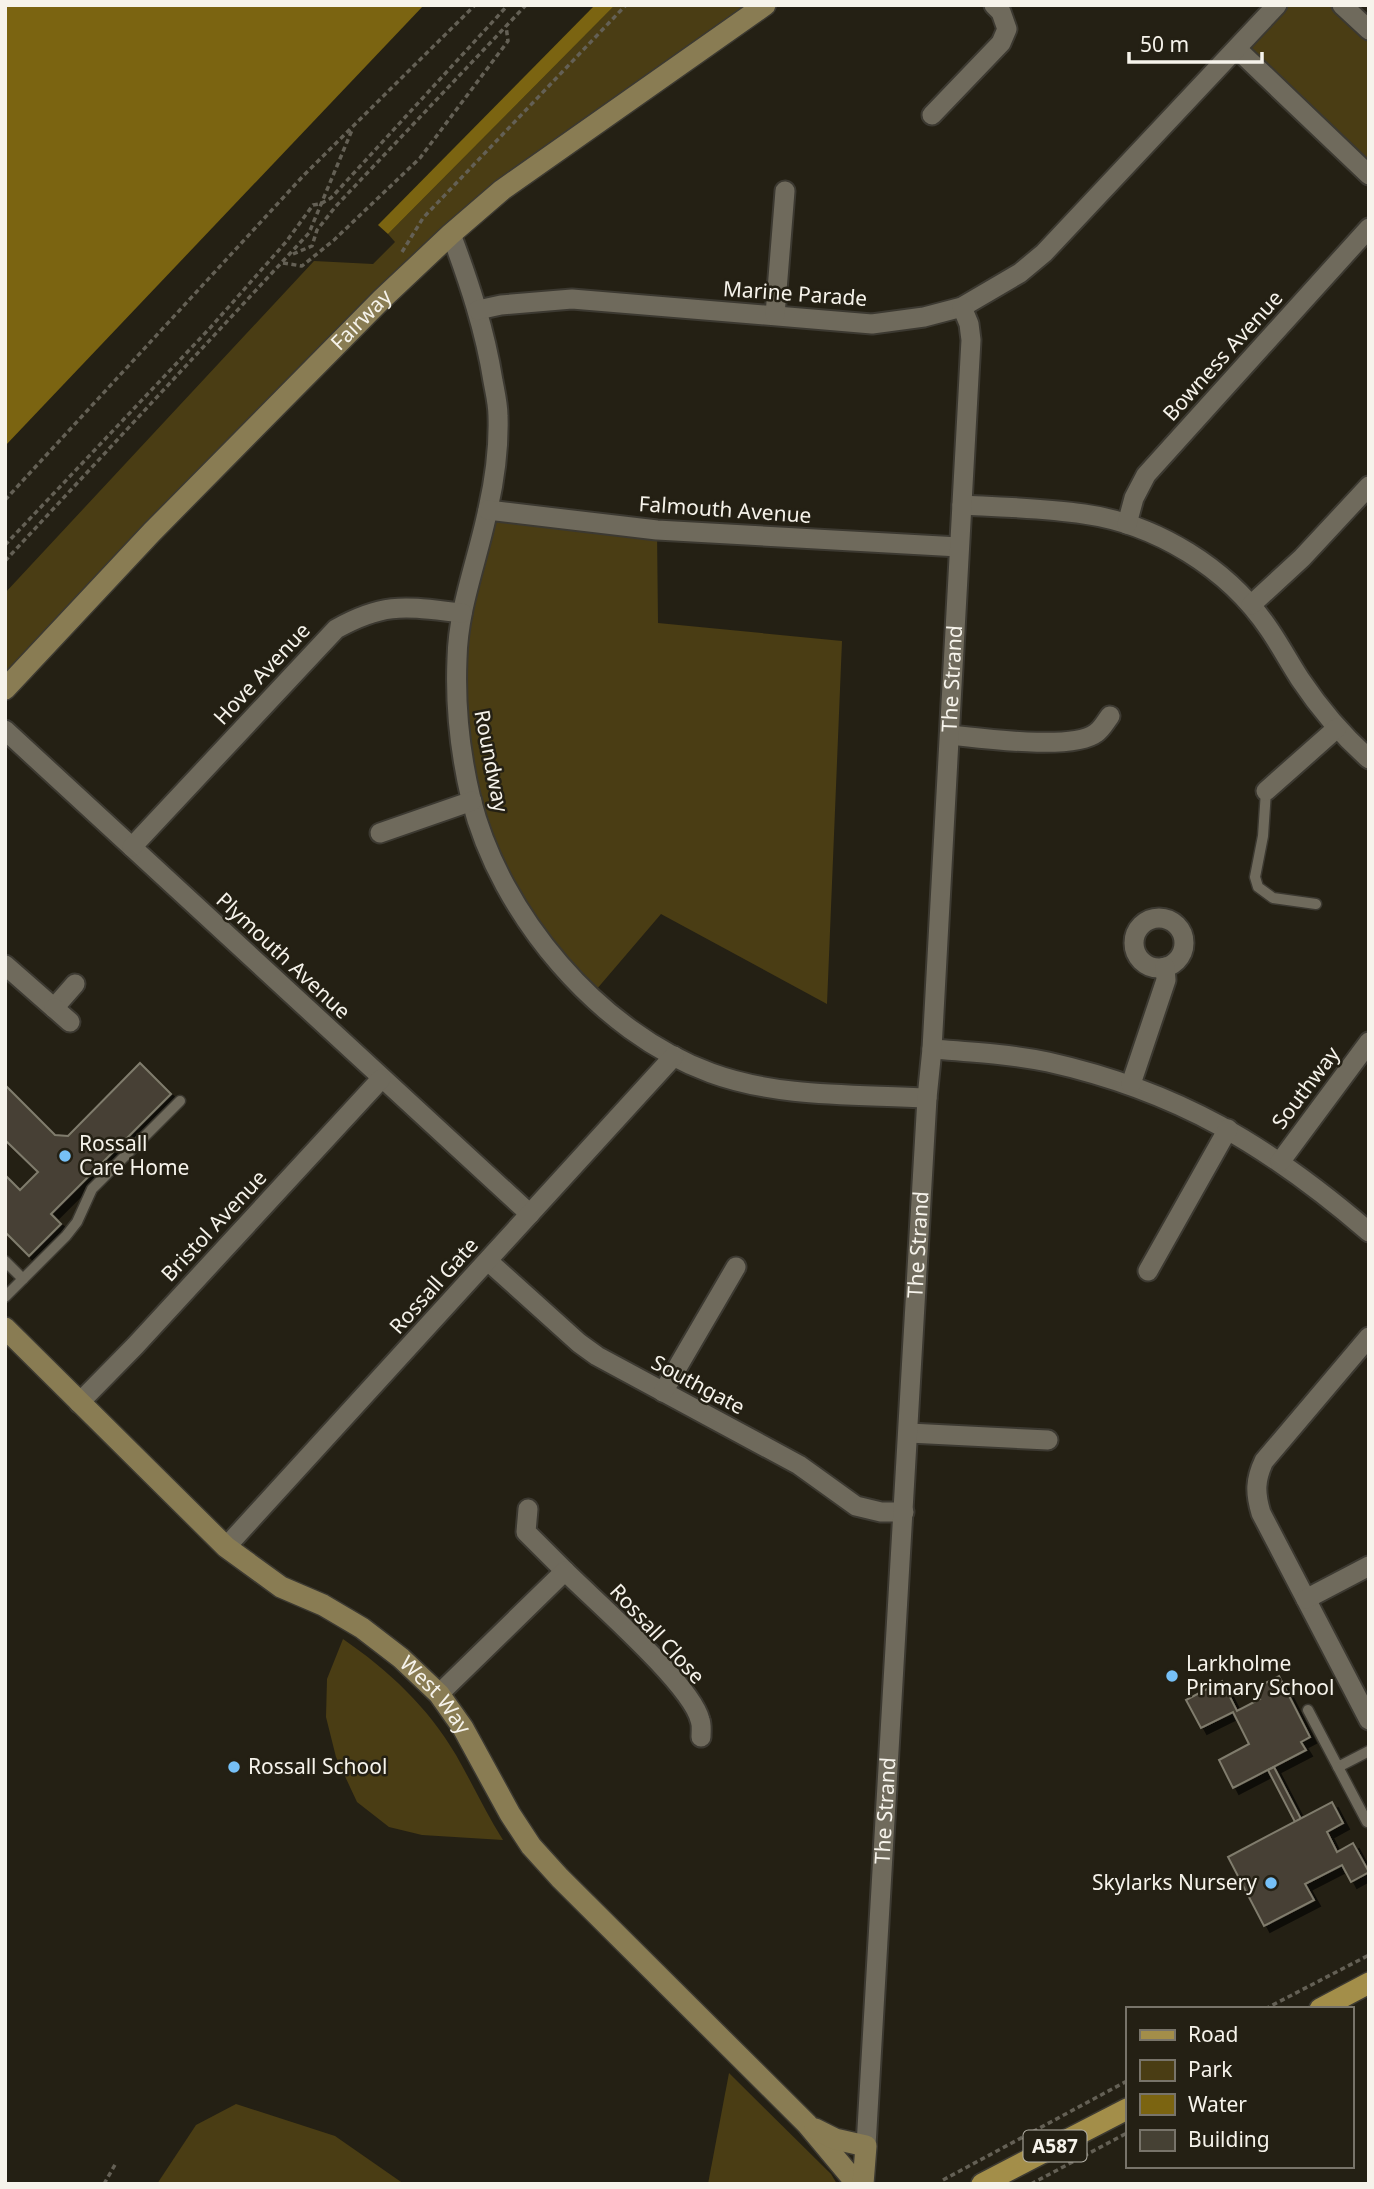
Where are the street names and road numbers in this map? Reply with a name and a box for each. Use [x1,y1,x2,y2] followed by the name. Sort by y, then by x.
[722,274,868,312] street label: Marine Parade
[324,282,397,356] street label: Fairway
[1156,284,1288,427] street label: Bowness Avenue
[638,489,812,529] street label: Falmouth Avenue
[207,616,316,730] street label: Hove Avenue
[934,624,968,733] street label: The Strand
[468,707,516,815] street label: Roundway
[211,886,357,1025] street label: Plymouth Avenue
[1265,1040,1346,1134] street label: Southway
[154,1164,272,1287] street label: Bristol Avenue
[900,1190,935,1299] street label: The Strand
[383,1231,484,1339] street label: Rossall Gate
[647,1348,750,1420] street label: Southgate
[604,1577,711,1689] street label: Rossall Close
[394,1649,478,1739] street label: West Way
[867,1756,902,1865] street label: The Strand
[1024,2130,1086,2162] road number: A587

